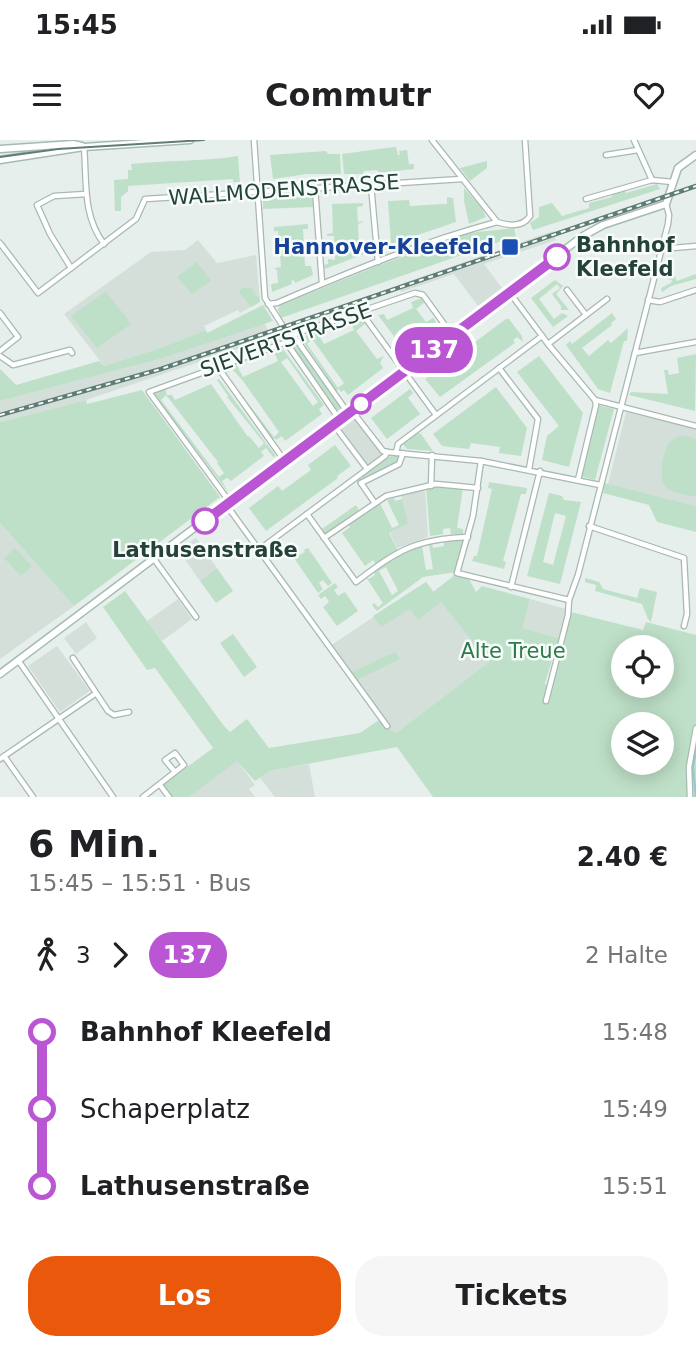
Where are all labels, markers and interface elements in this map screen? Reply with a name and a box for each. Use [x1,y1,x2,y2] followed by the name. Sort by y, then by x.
[35,10,118,40] text: 15:45
[28,76,66,114] icon: menu
[265,76,431,114] text: Commutr
[630,76,668,114] icon: heart
[168,170,400,210] street label: WALLMODENSTRASSE
[576,233,675,281] place label: Bahnhof Kleefeld
[273,235,494,259] place label: Hannover-Kleefeld
[500,237,520,257] marker: Hannover-Kleefeld
[544,244,570,270] marker: Bahnhof Kleefeld
[197,298,375,382] street label: SIEVERTSTRASSE
[394,327,474,373] line badge: 137
[409,336,459,364] text: 137
[351,394,371,414] unlabelled marker
[192,508,218,534] marker: Lathusenstraße
[112,538,298,562] place label: Lathusenstraße
[611,635,674,775] map controls
[611,635,674,698] button: locate
[460,639,566,663] park label: Alte Treue
[611,712,674,775] button: layers
[28,822,160,866] text: 6 Min.
[577,842,668,872] text: 2.40 €
[28,870,251,896] text: 15:45 – 15:51 · Bus
[28,936,66,974] icon: walk
[101,936,139,974] icon: forward
[163,941,213,969] text: 137
[76,942,91,968] text: 3
[585,942,668,968] text: 2 Halte
[80,1017,332,1047] text: Bahnhof Kleefeld
[602,1019,668,1045] text: 15:48
[80,1094,250,1124] text: Schaperplatz
[602,1096,668,1122] text: 15:49
[80,1171,310,1201] text: Lathusenstraße
[602,1173,668,1199] text: 15:51
[28,1256,341,1336] button: Los
[355,1256,668,1336] button: Tickets

